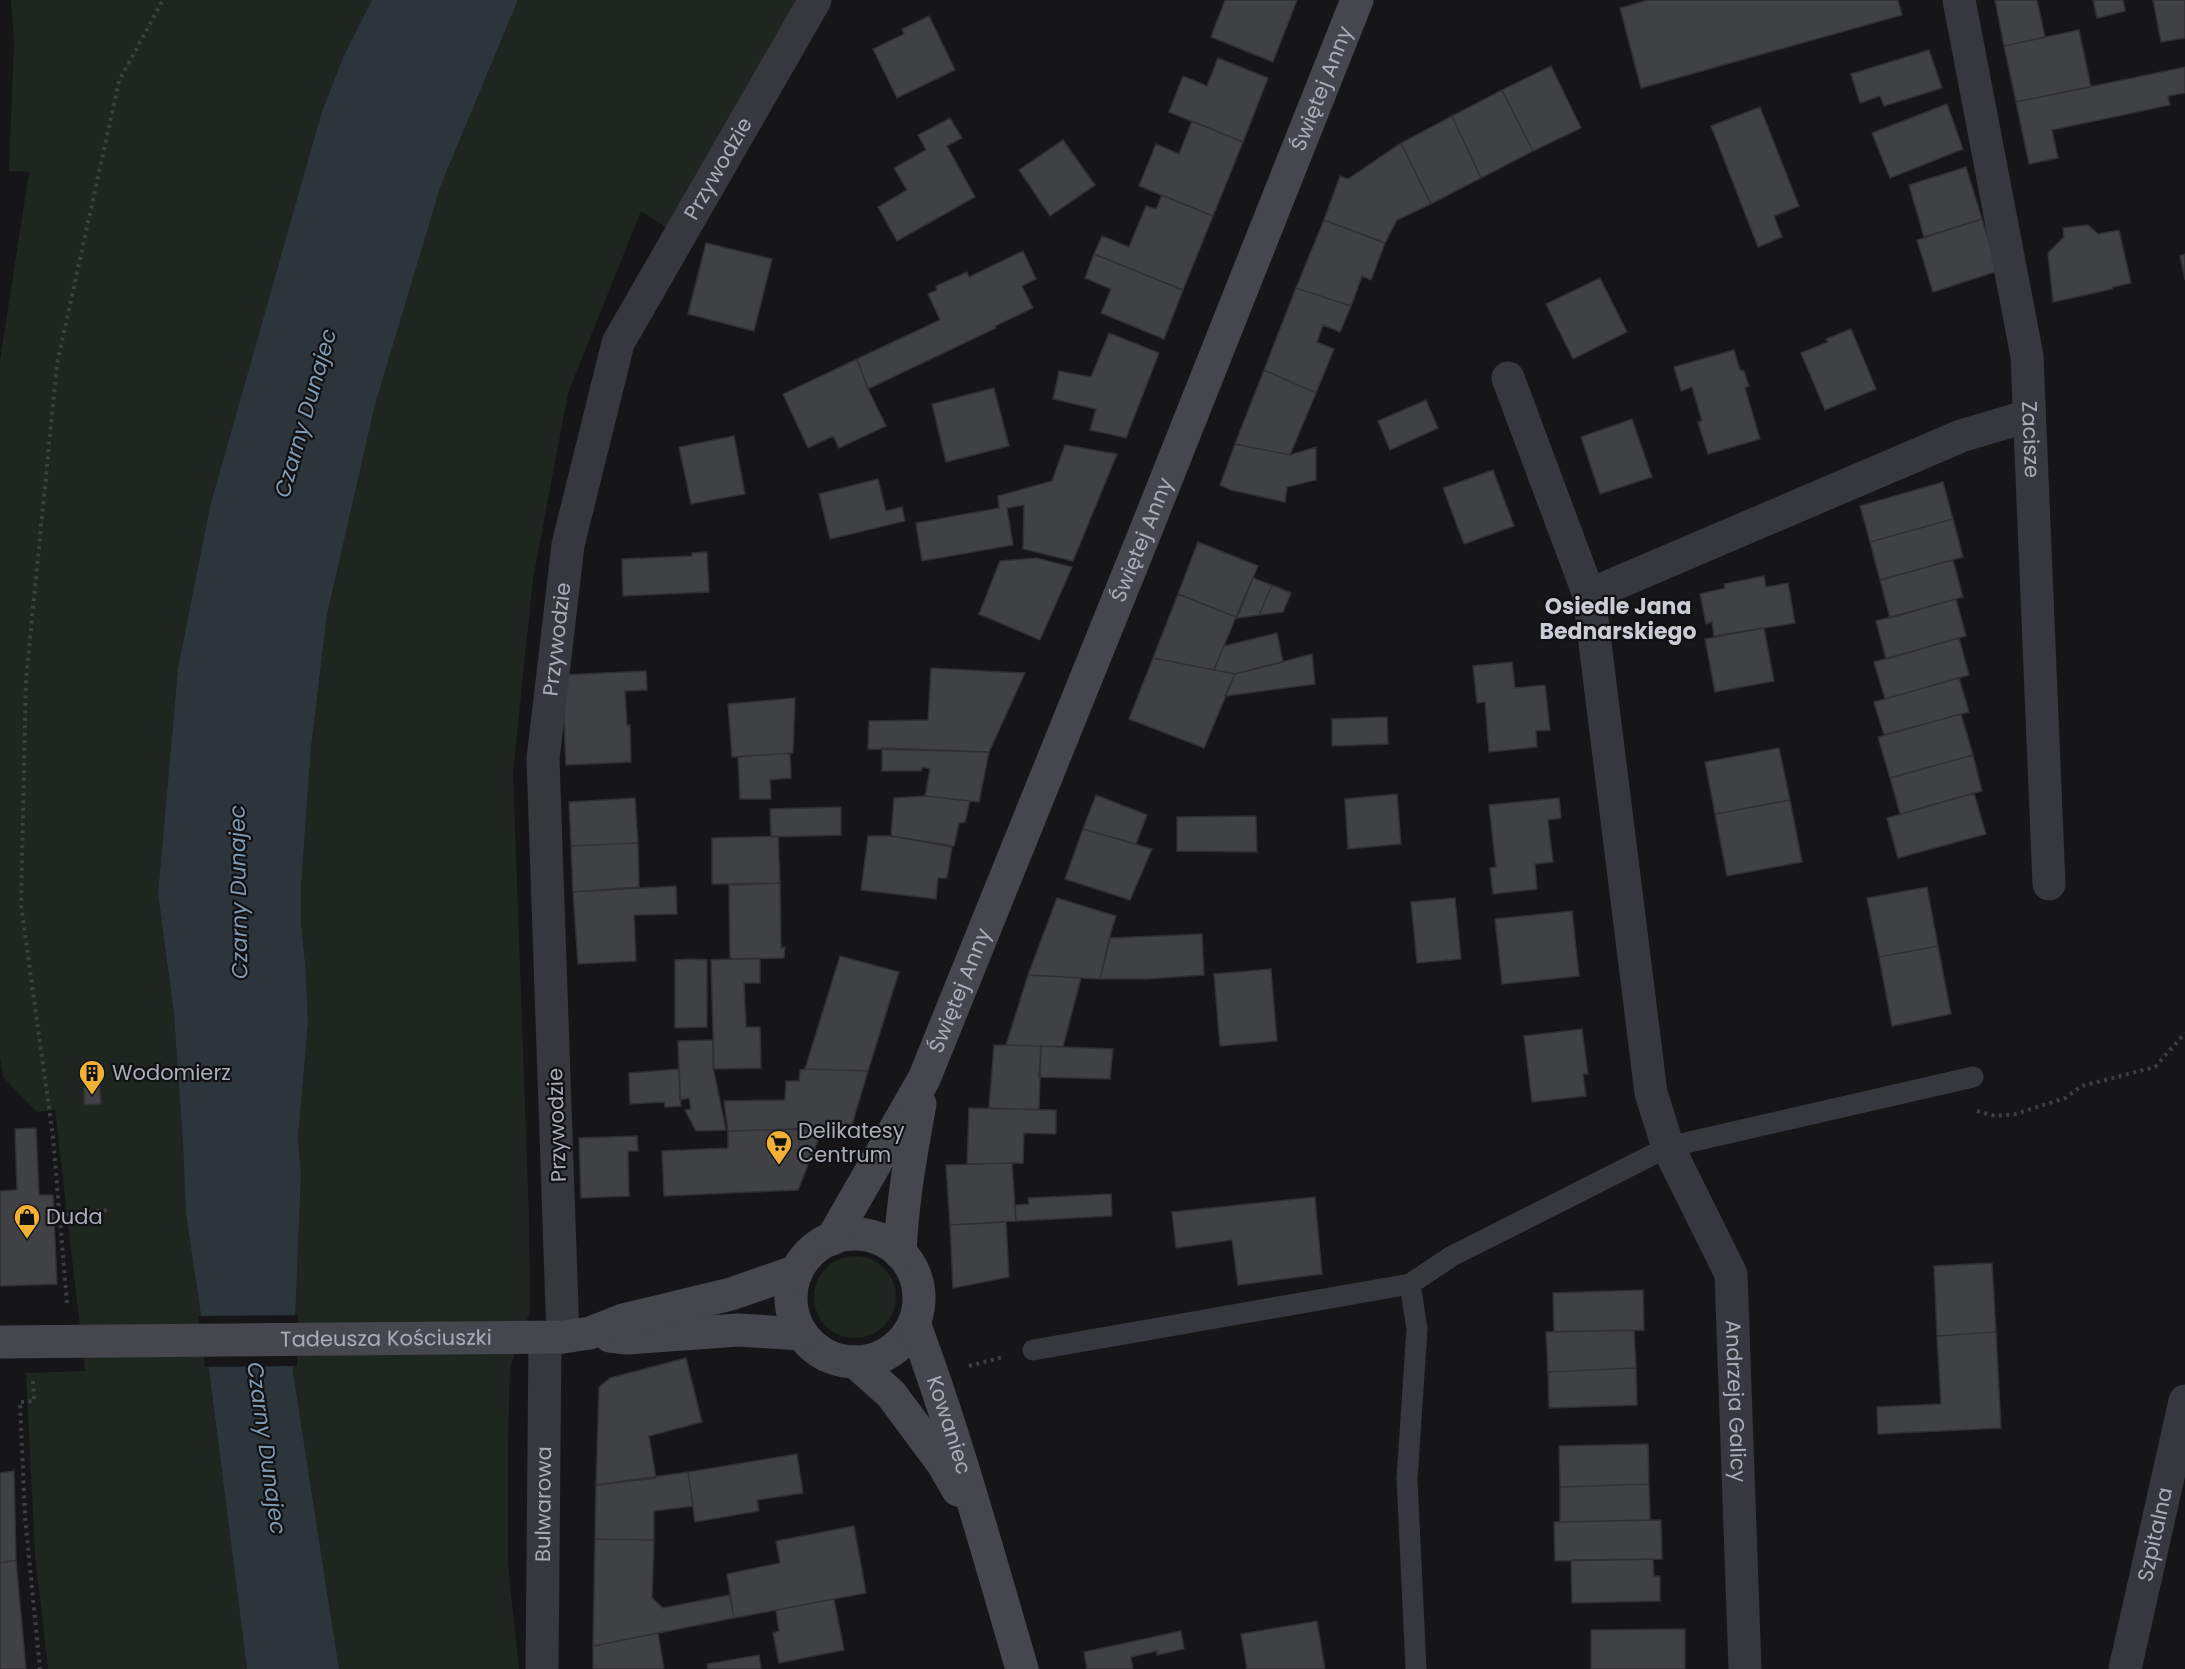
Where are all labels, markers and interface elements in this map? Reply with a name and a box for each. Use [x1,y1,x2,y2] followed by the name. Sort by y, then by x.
[1283,21,1359,155] street label: Świętej Anny
[677,112,759,225] street label: Przywodzie
[267,325,344,501] water label: Czarny Dunajec
[2015,400,2047,479] street label: Zacisze
[1103,473,1180,606] street label: Świętej Anny
[535,581,578,697] street label: Przywodzie
[1539,591,1697,647] district label: Osiedle Jana Bednarskiego
[221,805,256,979] water label: Czarny Dunajec
[921,923,998,1057] street label: Świętej Anny
[77,1058,107,1096] building icon: Wodomierz
[112,1058,231,1087] place label: Wodomierz
[540,1068,573,1182] street label: Przywodzie
[798,1116,905,1169] place label: Delikatesy Centrum
[764,1128,794,1166] supermarket icon: Delikatesy Centrum
[12,1202,42,1240] shop icon: Duda
[46,1202,103,1231] place label: Duda
[1719,1319,1753,1483] street label: Andrzeja Galicy
[280,1323,492,1354] street label: Tadeusza Kościuszki
[239,1360,294,1536] water label: Czarny Dunajec
[920,1372,979,1478] street label: Kowaniec
[528,1446,558,1562] street label: Bulwarowa
[2130,1484,2179,1584] street label: Szpitalna

